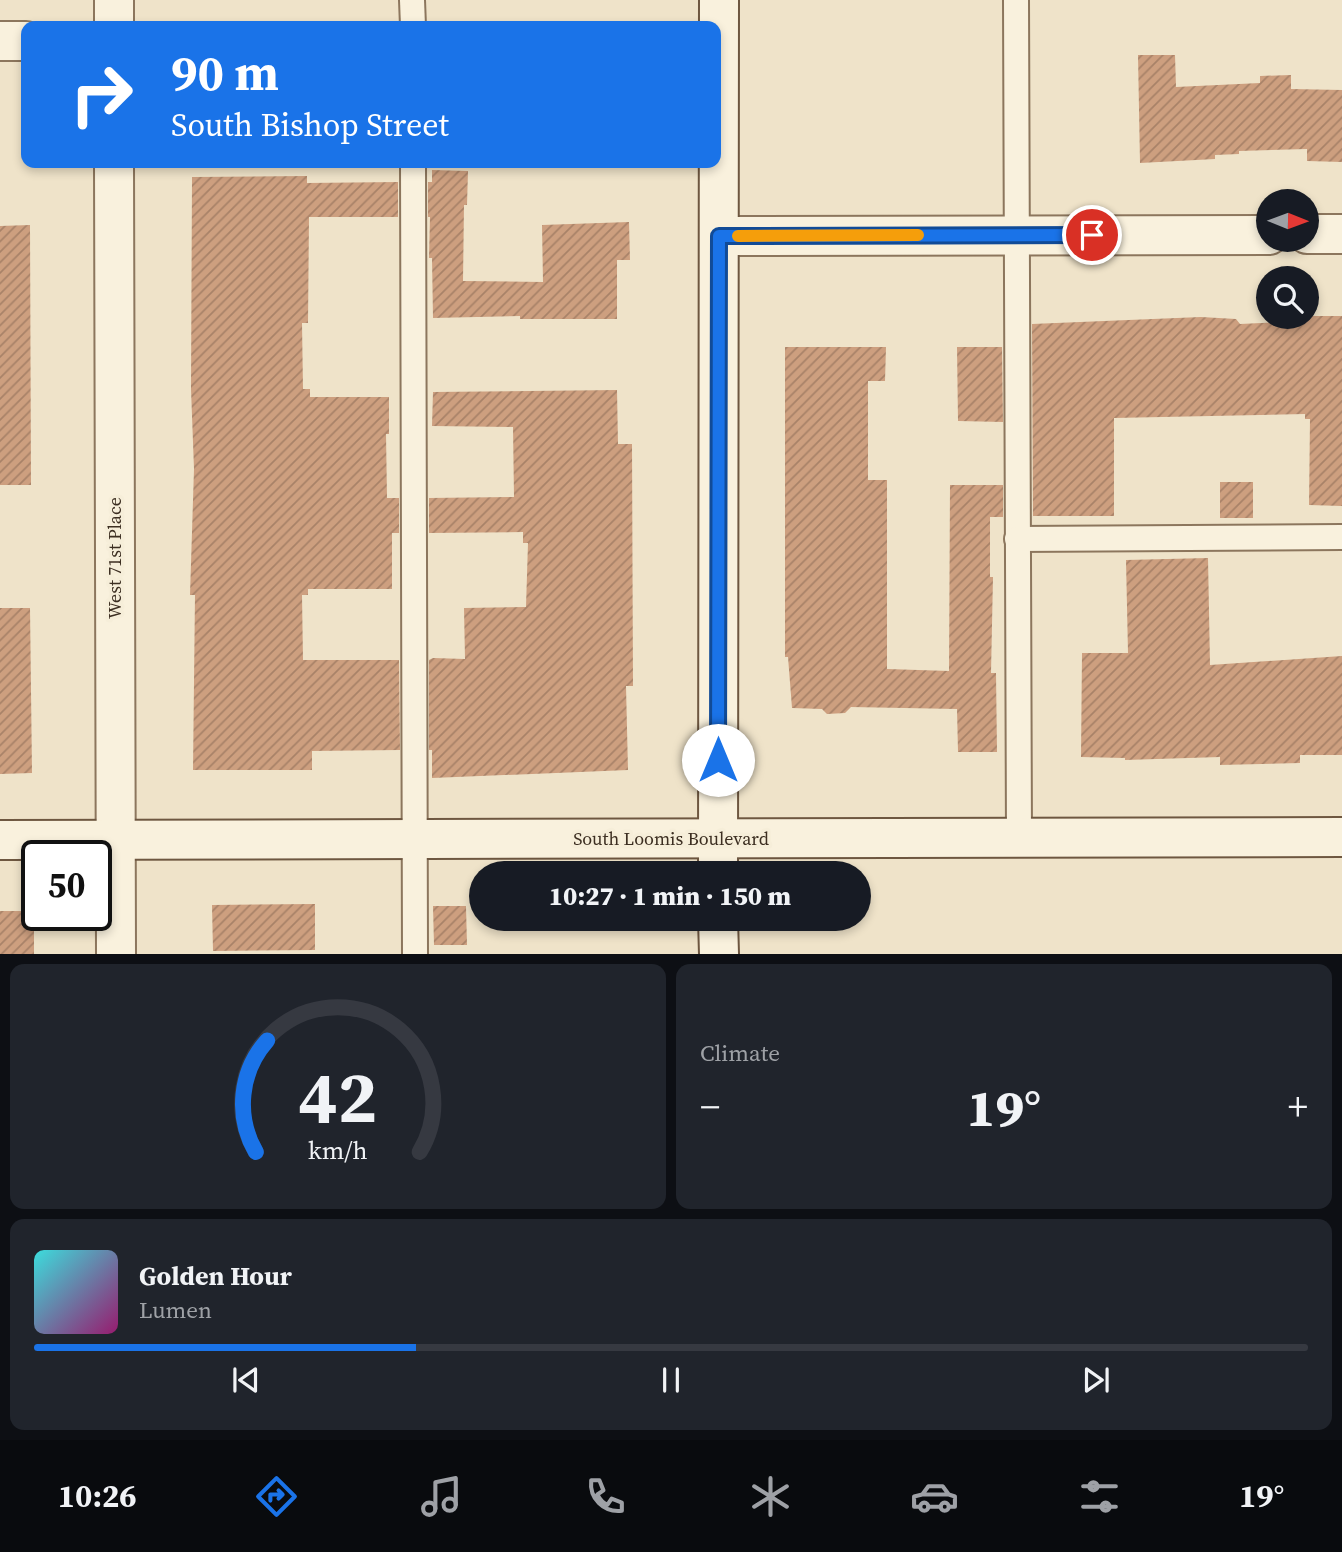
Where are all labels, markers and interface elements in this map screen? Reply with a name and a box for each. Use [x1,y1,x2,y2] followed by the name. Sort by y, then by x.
[171,39,279,106] text: 90 m
[56,49,147,140] icon: right
[171,103,449,147] text: South Bishop Street
[1256,189,1320,252] north arrow
[1256,189,1319,329] map controls
[1062,205,1122,265] pin
[1073,216,1111,254] icon: arrive
[1256,266,1319,329] button: search
[102,497,127,619] street label: West 71st Place
[681,723,755,797] position arrow
[573,826,769,851] street label: South Loomis Boulevard
[21,840,112,931] speed limit sign: 50
[549,878,791,914] text: 10:27 · 1 min · 150 m
[700,1037,780,1069] text: Climate
[299,1048,377,1147] text: 42
[967,1072,1041,1143] text: 19°
[700,1081,720,1133] text: −
[1288,1081,1308,1133] text: +
[308,1133,368,1167] text: km/h
[139,1258,292,1294] text: Golden Hour
[139,1294,212,1326] text: Lumen
[227,1361,265,1399] icon: previous
[652,1361,690,1399] icon: pause
[1077,1361,1115,1399] icon: next
[252,1472,301,1521] icon: directions
[417,1472,466,1521] icon: music
[581,1472,630,1521] icon: phone
[746,1472,795,1521] icon: climate
[910,1472,959,1521] icon: car
[1075,1472,1124,1521] icon: filters
[58,1474,137,1518] text: 10:26
[1239,1474,1284,1518] text: 19°

